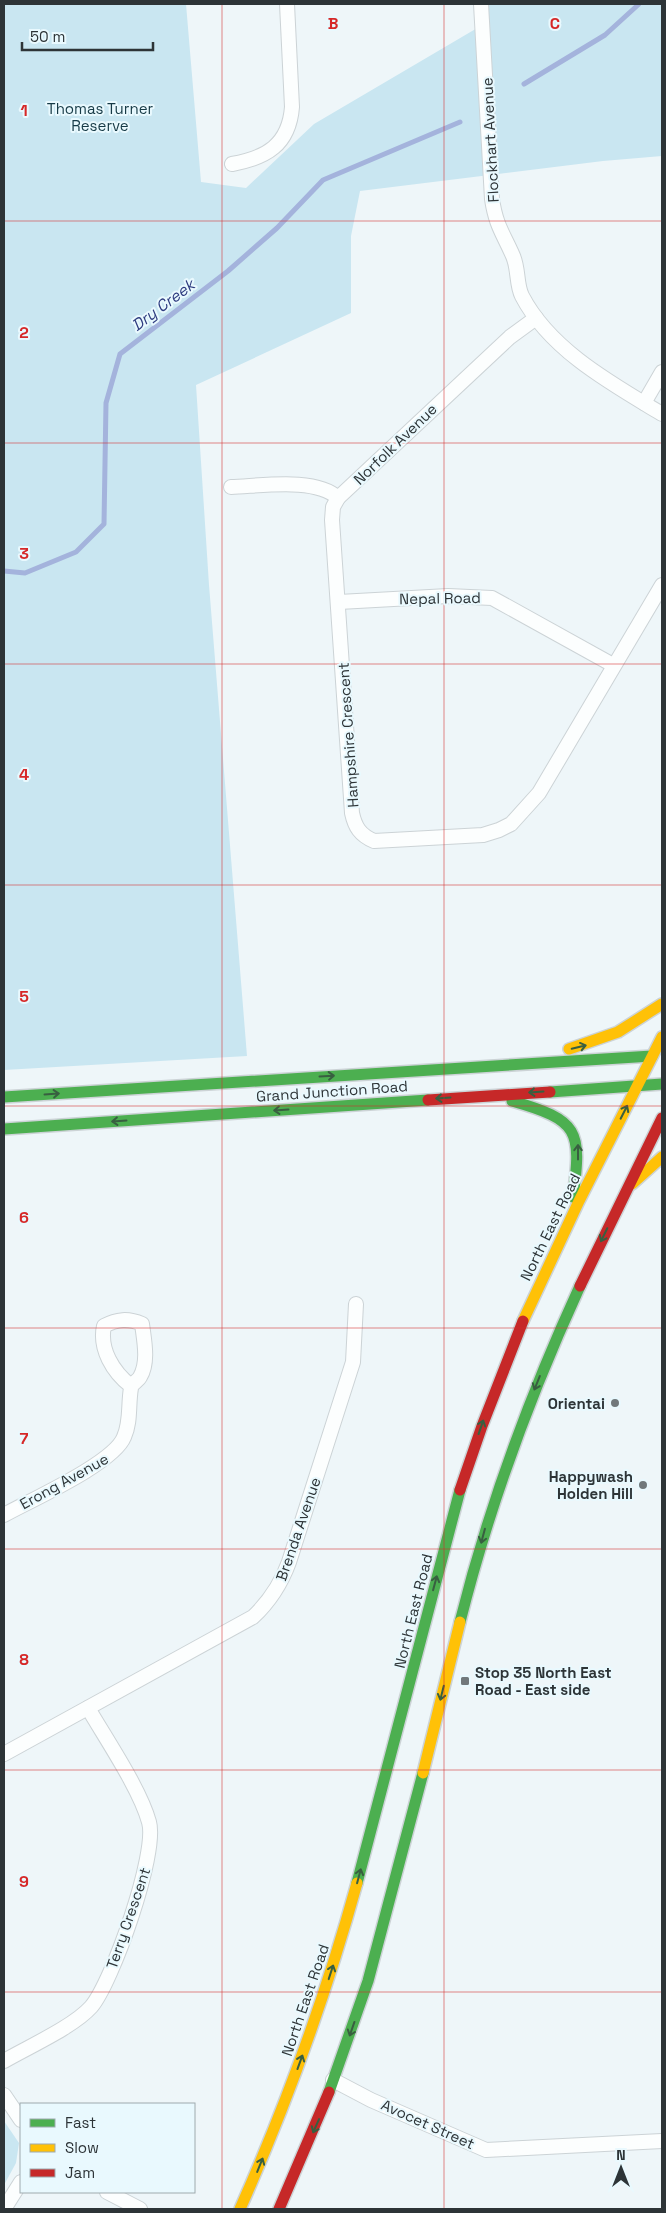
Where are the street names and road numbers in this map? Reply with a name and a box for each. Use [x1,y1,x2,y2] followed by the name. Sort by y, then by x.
[477,77,503,203] street label: Flockhart Avenue
[349,399,441,489] street label: Norfolk Avenue
[399,588,481,608] street label: Nepal Road
[333,662,363,808] street label: Hampshire Crescent
[256,1076,408,1106] street label: Grand Junction Road
[516,1170,584,1284] street label: North East Road
[16,1449,112,1513] street label: Erong Avenue
[271,1475,325,1583] street label: Brenda Avenue
[390,1552,436,1670] street label: North East Road
[102,1865,154,1971] street label: Terry Crescent
[277,1942,333,2058] street label: North East Road
[378,2095,478,2153] street label: Avocet Street

